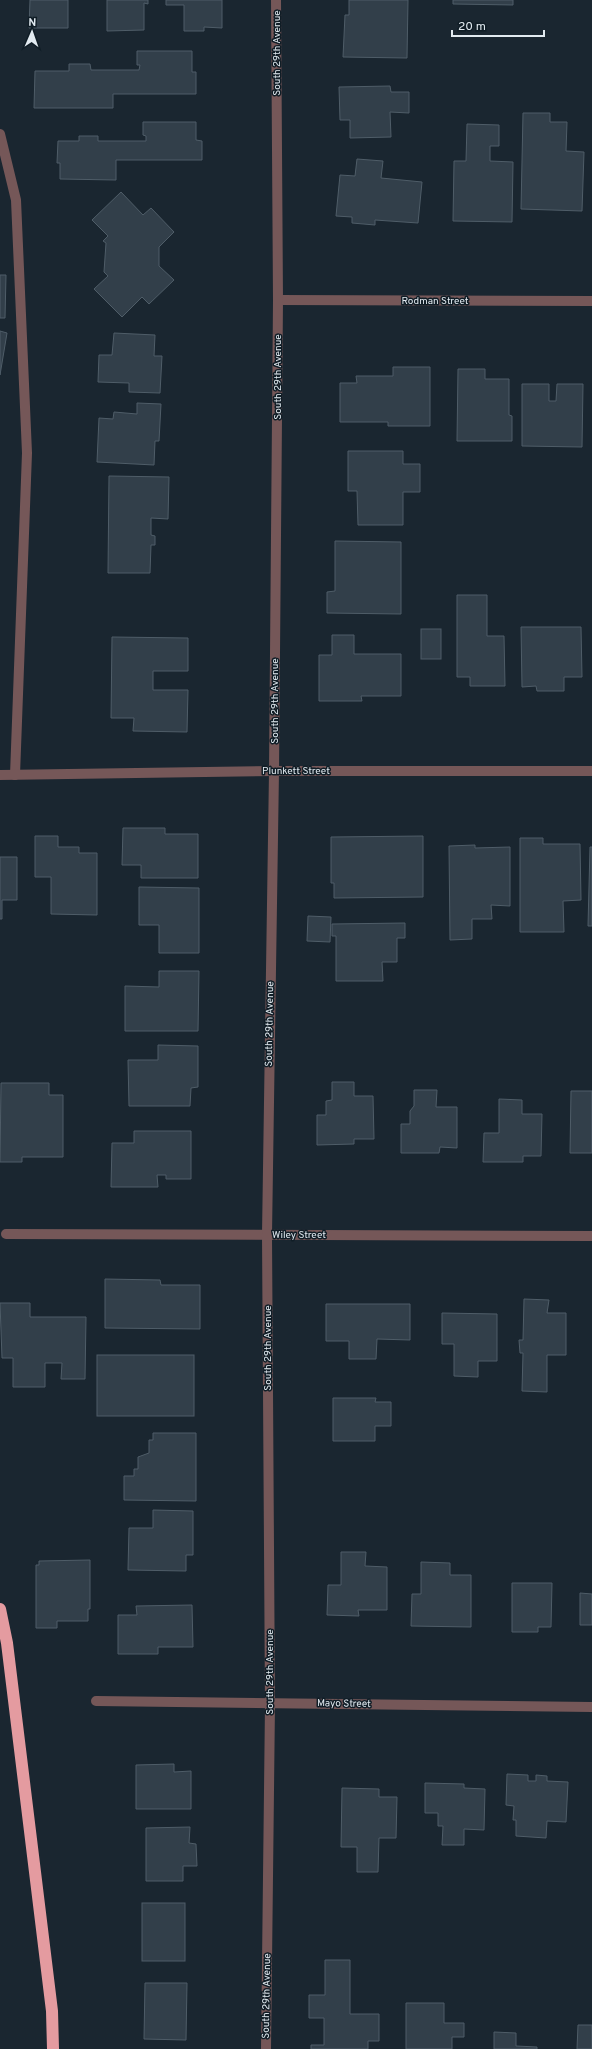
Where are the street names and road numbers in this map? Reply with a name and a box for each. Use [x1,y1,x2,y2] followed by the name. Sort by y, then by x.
[271,10,284,96] street label: South 29th Avenue
[401,295,469,308] street label: Rodman Street
[272,334,285,420] street label: South 29th Avenue
[269,658,282,744] street label: South 29th Avenue
[262,765,330,778] street label: Plunkett Street
[263,981,277,1067] street label: South 29th Avenue
[272,1229,326,1242] street label: Wiley Street
[262,1305,275,1391] street label: South 29th Avenue
[264,1629,277,1715] street label: South 29th Avenue
[317,1697,371,1711] street label: Mayo Street
[260,1953,274,2039] street label: South 29th Avenue

